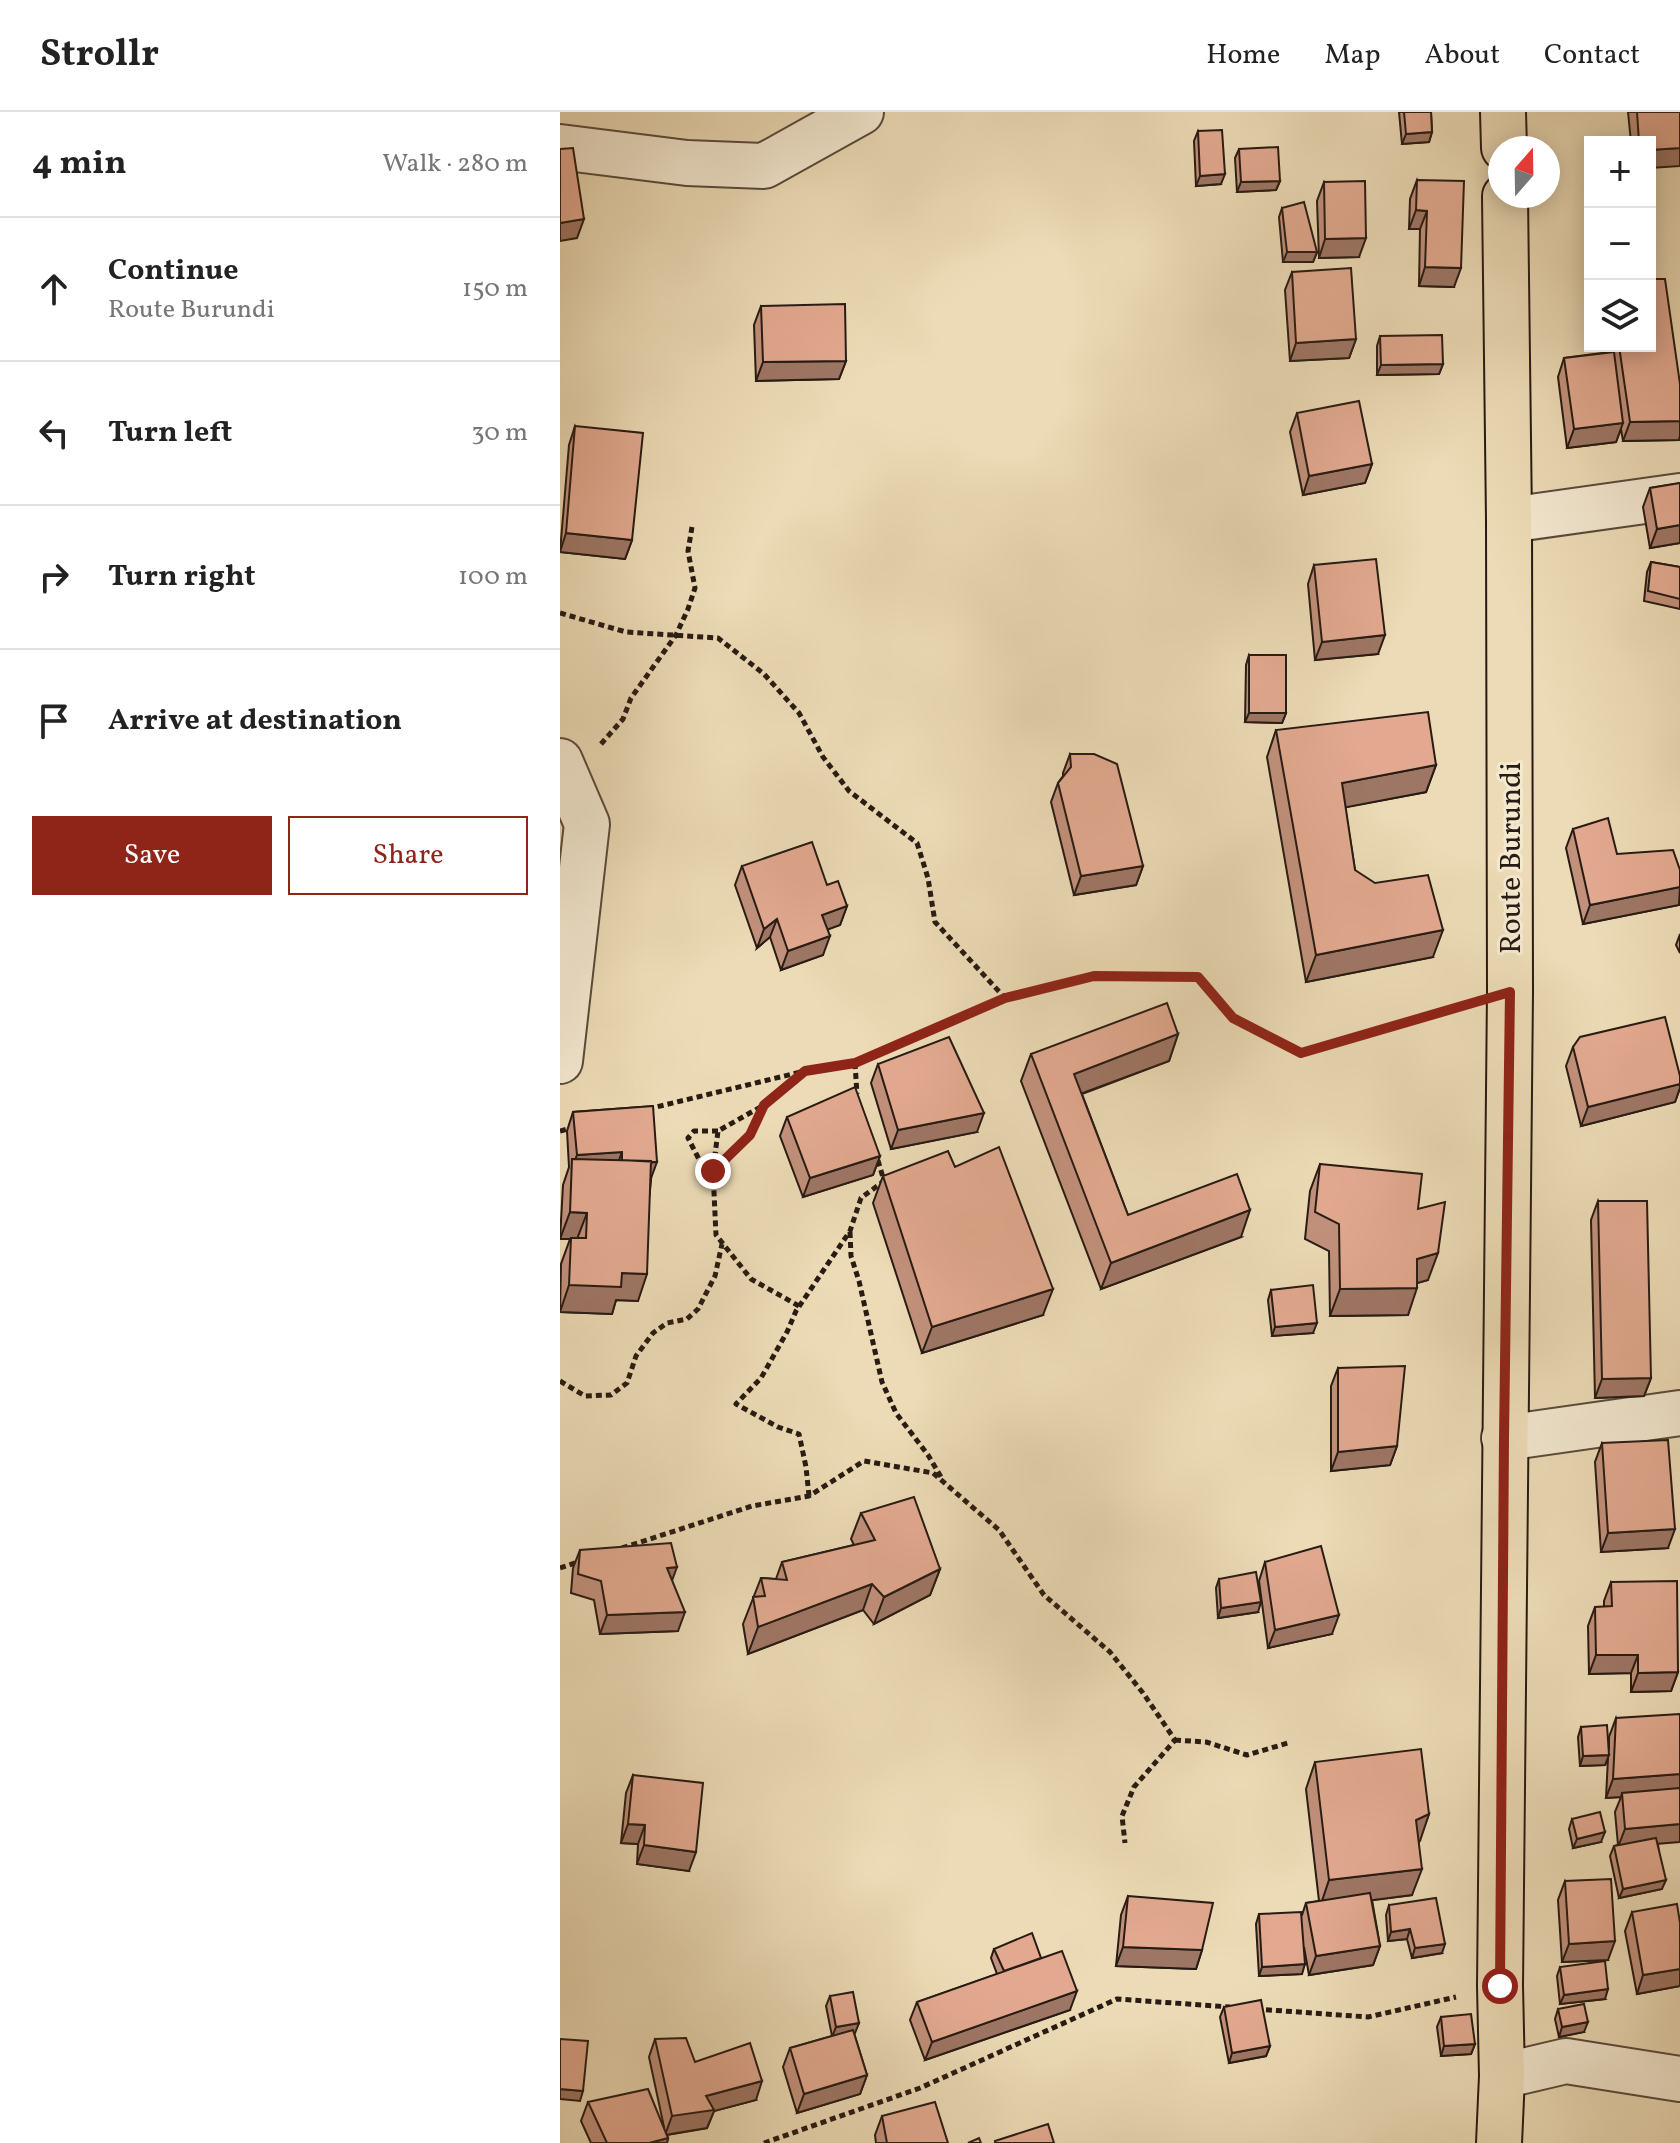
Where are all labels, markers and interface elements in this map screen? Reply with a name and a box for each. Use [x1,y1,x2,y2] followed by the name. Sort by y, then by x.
[40,29,159,82] text: Strollr
[1206,36,1280,75] text: Home
[1324,36,1380,75] text: Map
[1424,36,1500,75] text: About
[1544,36,1640,75] text: Contact
[1488,136,1560,208] north arrow
[1584,136,1656,352] map controls
[1584,136,1656,208] button: +
[32,141,127,188] text: 4 min
[382,146,528,182] text: Walk · 280 m
[1584,208,1656,280] button: −
[108,250,239,292] text: Continue
[32,267,76,311] icon: ahead
[462,271,528,307] text: 150 m
[1584,280,1656,352] button: layers
[108,292,275,328] text: Route Burundi
[32,411,76,455] icon: left
[108,412,232,454] text: Turn left
[471,415,528,451] text: 30 m
[32,555,76,599] icon: right
[108,556,256,598] text: Turn right
[458,559,528,595] text: 100 m
[32,699,76,743] icon: arrive
[108,700,402,742] text: Arrive at destination
[1491,762,1533,954] street label: Route Burundi
[32,816,272,895] button: Save
[288,816,528,895] button: Share
[695,1153,731,1189] route end
[1482,1968,1518,2004] route start

